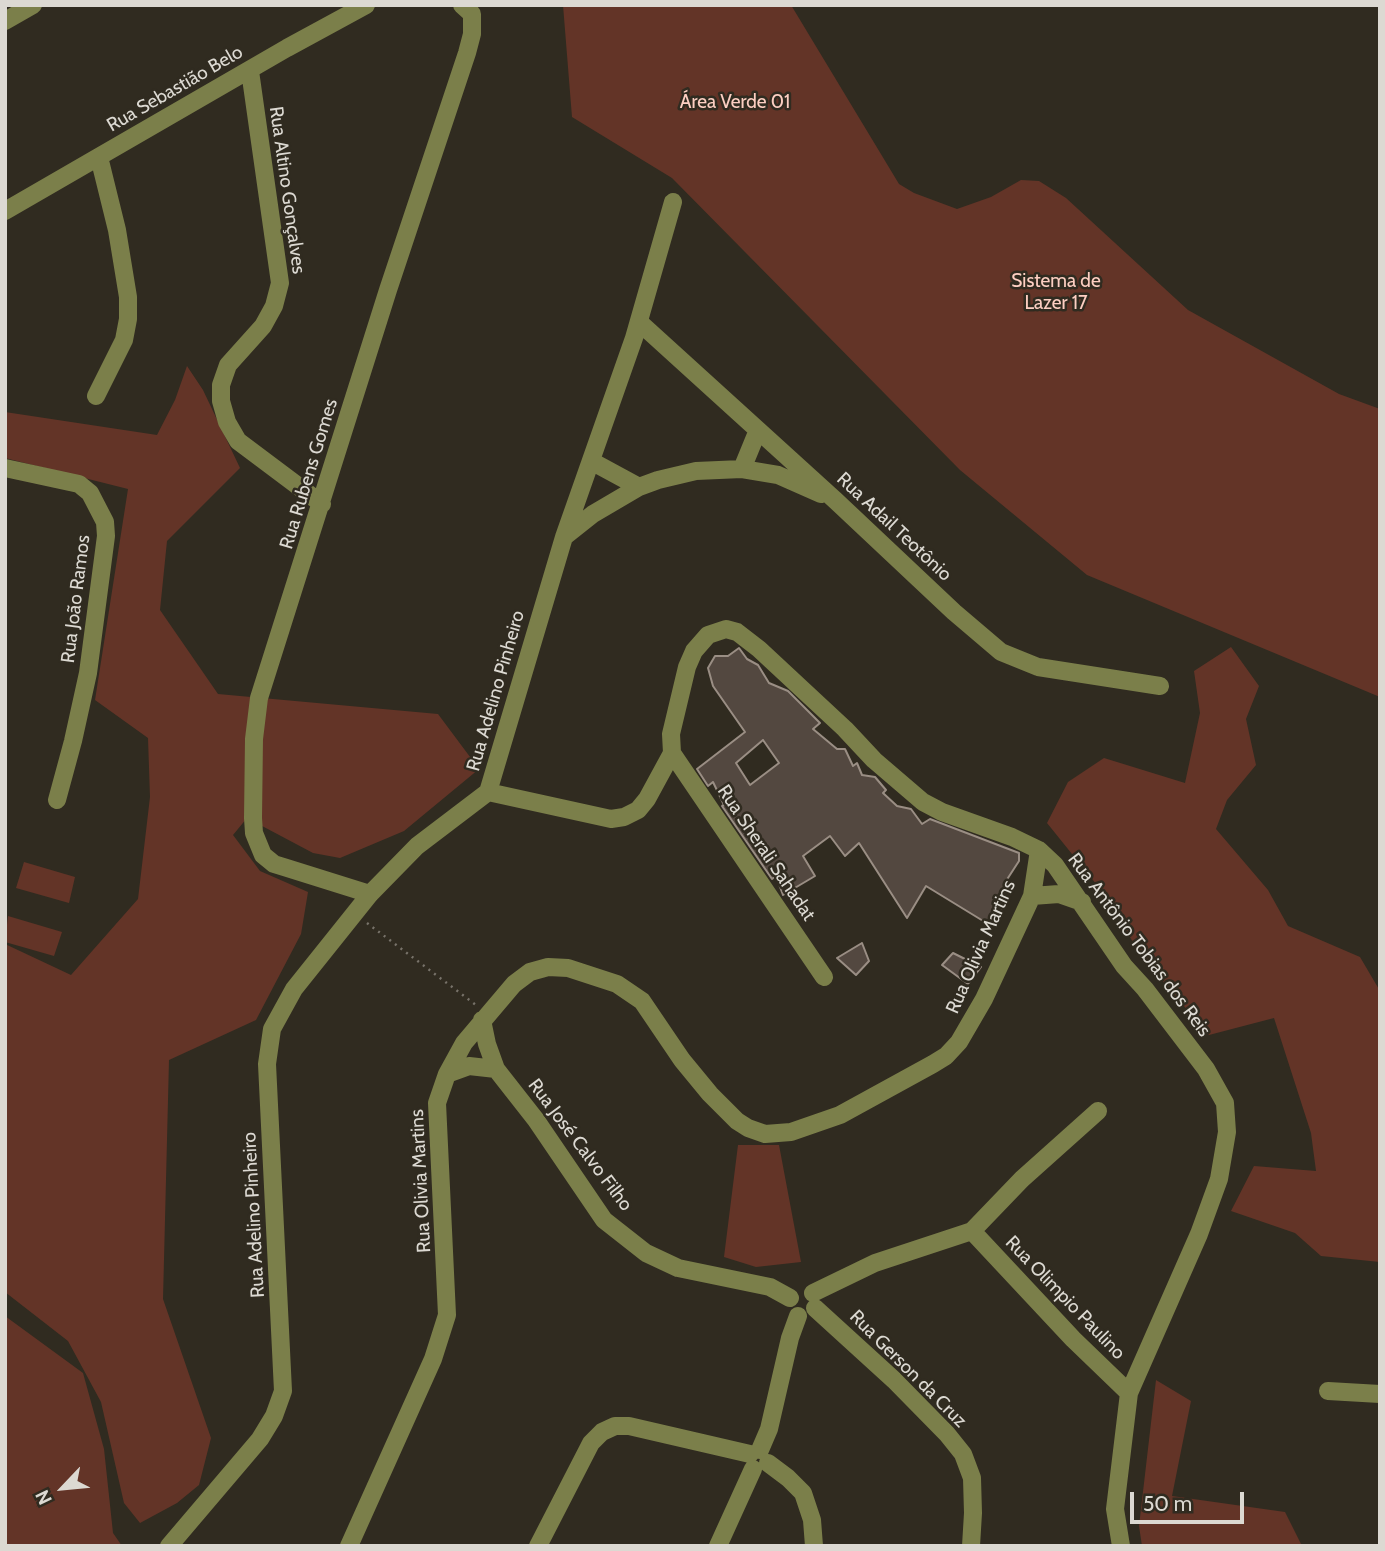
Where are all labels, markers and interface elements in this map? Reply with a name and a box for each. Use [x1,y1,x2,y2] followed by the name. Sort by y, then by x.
[103,41,247,137] street label: Rua Sebastião Belo
[680,91,790,113] park label: Área Verde 01
[264,105,310,275] street label: Rua Altino Gonçalves
[1011,270,1101,314] park label: Sistema de Lazer 17
[275,396,343,552] street label: Rua Rubens Gomes
[832,468,956,586] street label: Rua Adail Teotônio
[57,534,95,664] street label: Rua João Ramos
[462,608,530,774] street label: Rua Adelino Pinheiro
[712,781,820,925] street label: Rua Sherali Sahadat
[1063,849,1215,1041] street label: Rua Antônio Tobias dos Reis
[941,877,1021,1017] street label: Rua Olivia Martins
[523,1074,637,1216] street label: Rua José Calvo Filho
[406,1109,436,1253] street label: Rua Olivia Martins
[238,1132,270,1298] street label: Rua Adelino Pinheiro
[1000,1232,1130,1364] street label: Rua Olimpio Paulino
[845,1306,971,1432] street label: Rua Gerson da Cruz
[28,1453,98,1523] north arrow
[1133,1478,1247,1522] scale bar
[30,1486,57,1509] text: N
[1143,1491,1192,1516] text: 50 m

